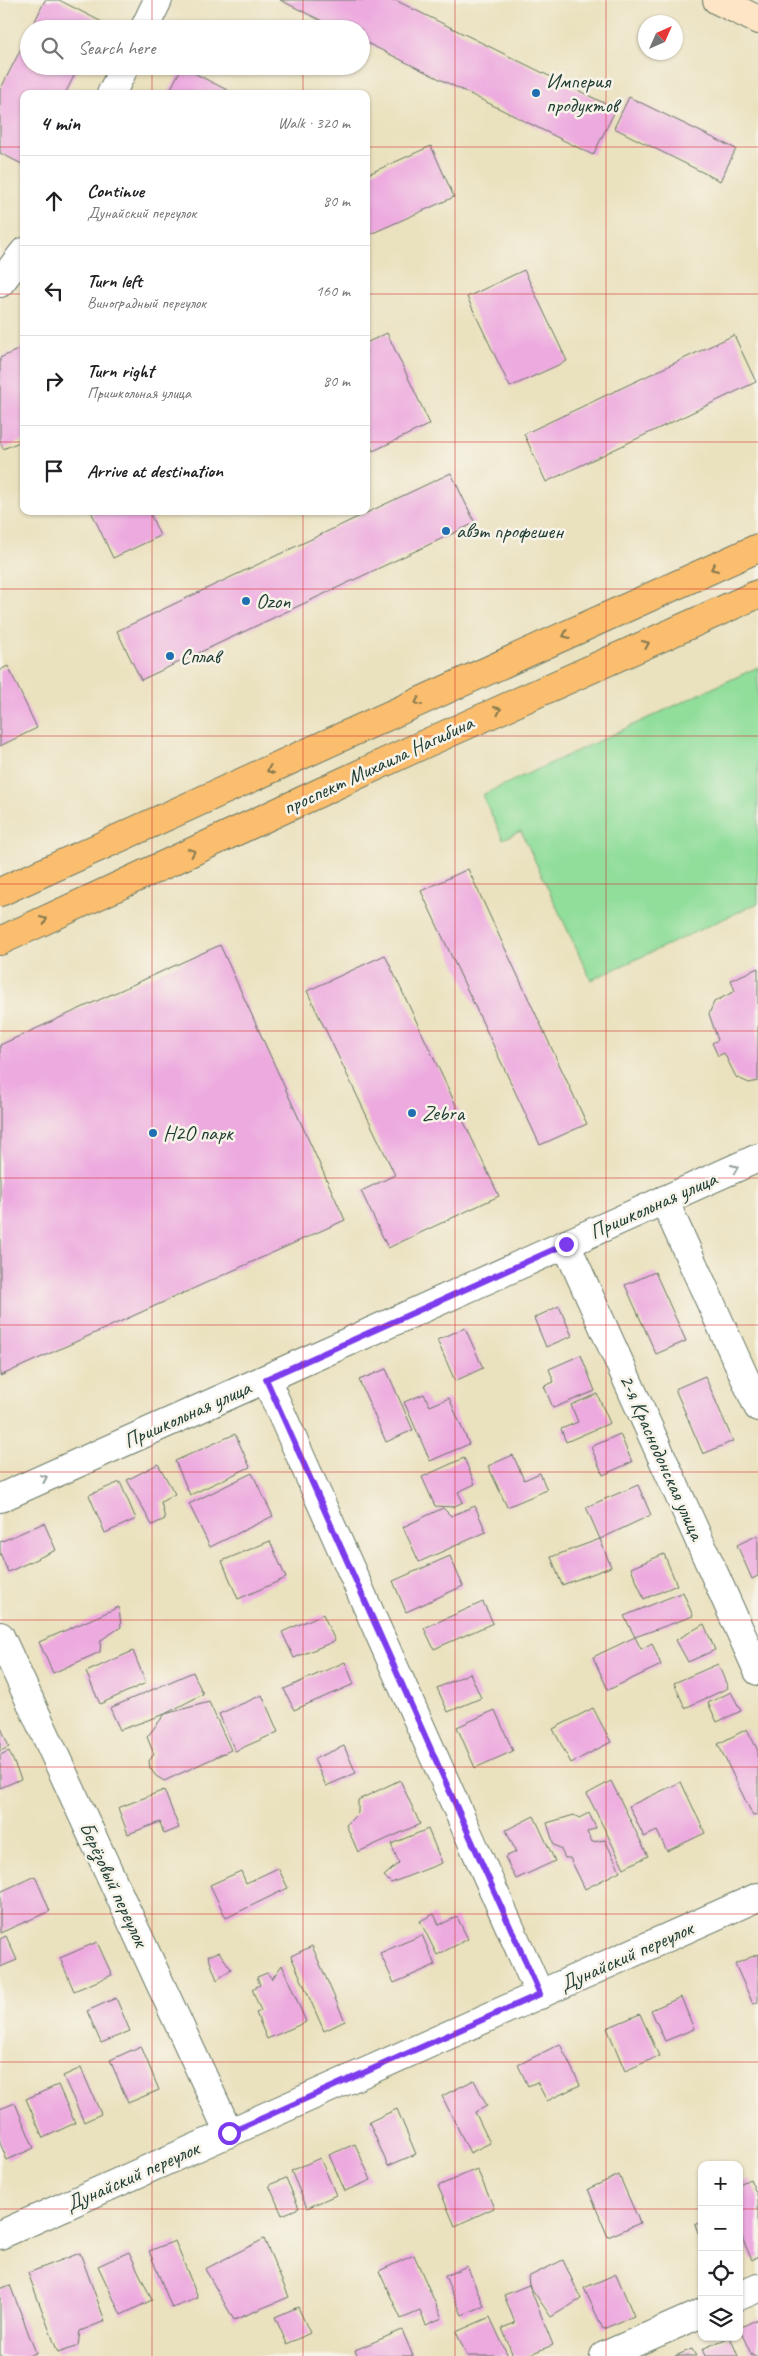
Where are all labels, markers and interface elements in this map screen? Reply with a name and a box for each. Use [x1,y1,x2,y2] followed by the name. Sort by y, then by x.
[638,15,683,60] north arrow
[20,20,370,75] search box
[38,34,66,62] icon: search
[78,36,155,60] text: Search here
[546,68,623,118] place label: Империя продуктов
[530,87,542,99] marker: Империя продуктов
[40,110,80,136] text: 4 min
[278,113,350,133] text: Walk · 320 m
[87,179,144,203] text: Continue
[40,187,68,215] icon: ahead
[323,191,350,211] text: 80 m
[87,203,196,223] text: Дунайский переулок
[87,269,142,293] text: Turn left
[40,277,68,305] icon: left
[316,281,350,301] text: 160 m
[87,293,206,313] text: Виноградный переулок
[87,359,154,383] text: Turn right
[40,367,68,395] icon: right
[323,371,350,391] text: 80 m
[87,383,191,403] text: Пришкольная улица
[40,457,68,485] icon: arrive
[87,459,223,483] text: Arrive at destination
[456,518,564,544] place label: авэт профешен
[440,525,452,537] marker: авэт профешен
[710,562,719,572] one-way arrow
[256,588,291,614] place label: Ozon
[240,595,252,607] marker: Ozon
[562,629,571,640] one-way arrow
[641,640,650,650] one-way arrow
[180,643,225,669] place label: Сплав
[164,650,176,662] marker: Сплав
[414,696,423,707] one-way arrow
[493,706,502,717] one-way arrow
[279,709,479,821] street label: проспект Михаила Нагибина
[266,763,275,774] one-way arrow
[187,847,196,858] one-way arrow
[39,916,48,926] one-way arrow
[422,1100,466,1126] place label: Zebra
[406,1107,418,1119] marker: Zebra
[163,1120,234,1146] place label: H2O парк
[147,1127,159,1139] marker: H2O парк
[730,1163,739,1174] one-way arrow
[585,1165,722,1245] street label: Пришкольная улица
[555,1233,578,1256] route end
[614,1370,711,1546] street label: 2-я Краснодонская улица
[119,1374,256,1454] street label: Пришкольная улица
[39,1474,48,1485] one-way arrow
[73,1817,155,1953] street label: Берёзовый переулок
[555,1914,699,1997] street label: Дунайский переулок
[218,2122,241,2145] route start
[61,2134,205,2217] street label: Дунайский переулок
[698,2161,743,2341] map controls
[698,2161,743,2206] button: +
[698,2206,743,2251] button: −
[698,2251,743,2296] button: locate
[698,2296,743,2341] button: layers

